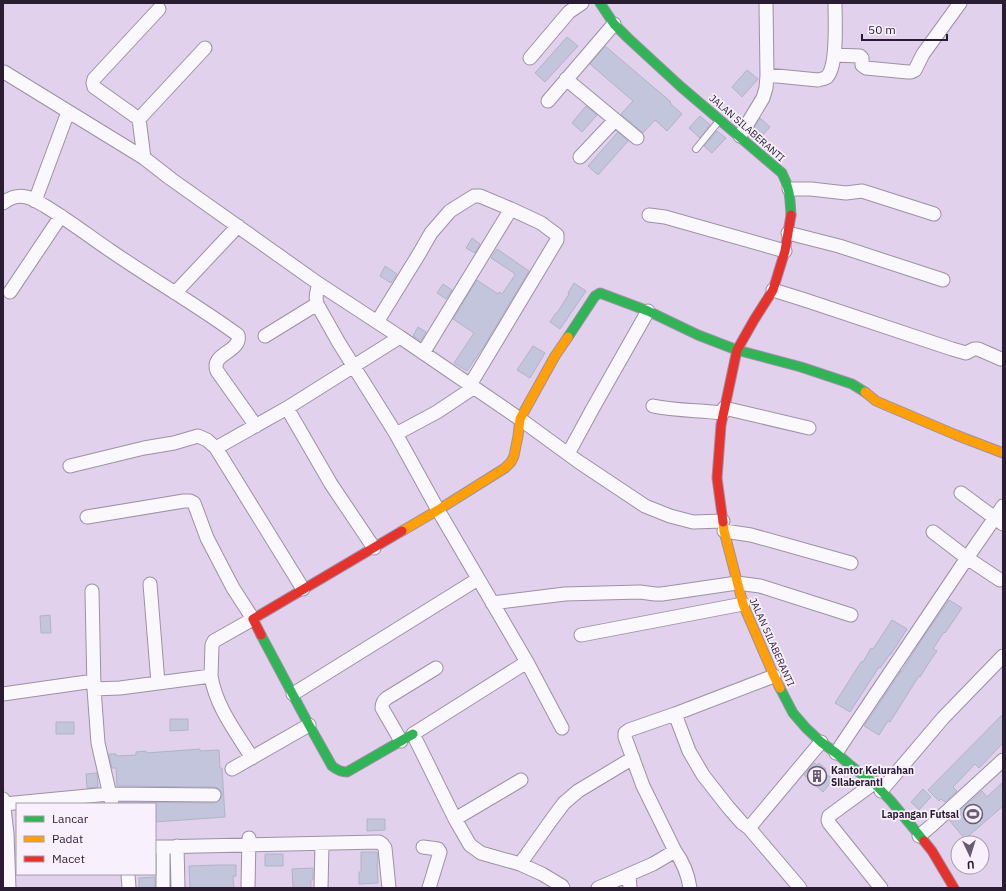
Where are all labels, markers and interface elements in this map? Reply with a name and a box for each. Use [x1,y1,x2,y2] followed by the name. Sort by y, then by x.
[862,16,947,42] scale bar
[868,22,896,37] text: 50 m
[707,92,787,164] street label: JALAN SILABERANTI
[747,596,797,688] street label: JALAN SILABERANTI
[831,764,914,789] place label: Kantor Kelurahan Silaberanti
[806,765,828,787] building icon: Kantor Kelurahan Silaberanti
[16,803,156,875] legend
[962,803,984,825] sports icon: Lapangan Futsal
[882,808,959,821] place label: Lapangan Futsal
[52,811,89,826] text: Lancar
[52,831,83,846] text: Padat
[950,835,990,875] north arrow
[52,851,85,866] text: Macet
[966,858,975,872] text: U

